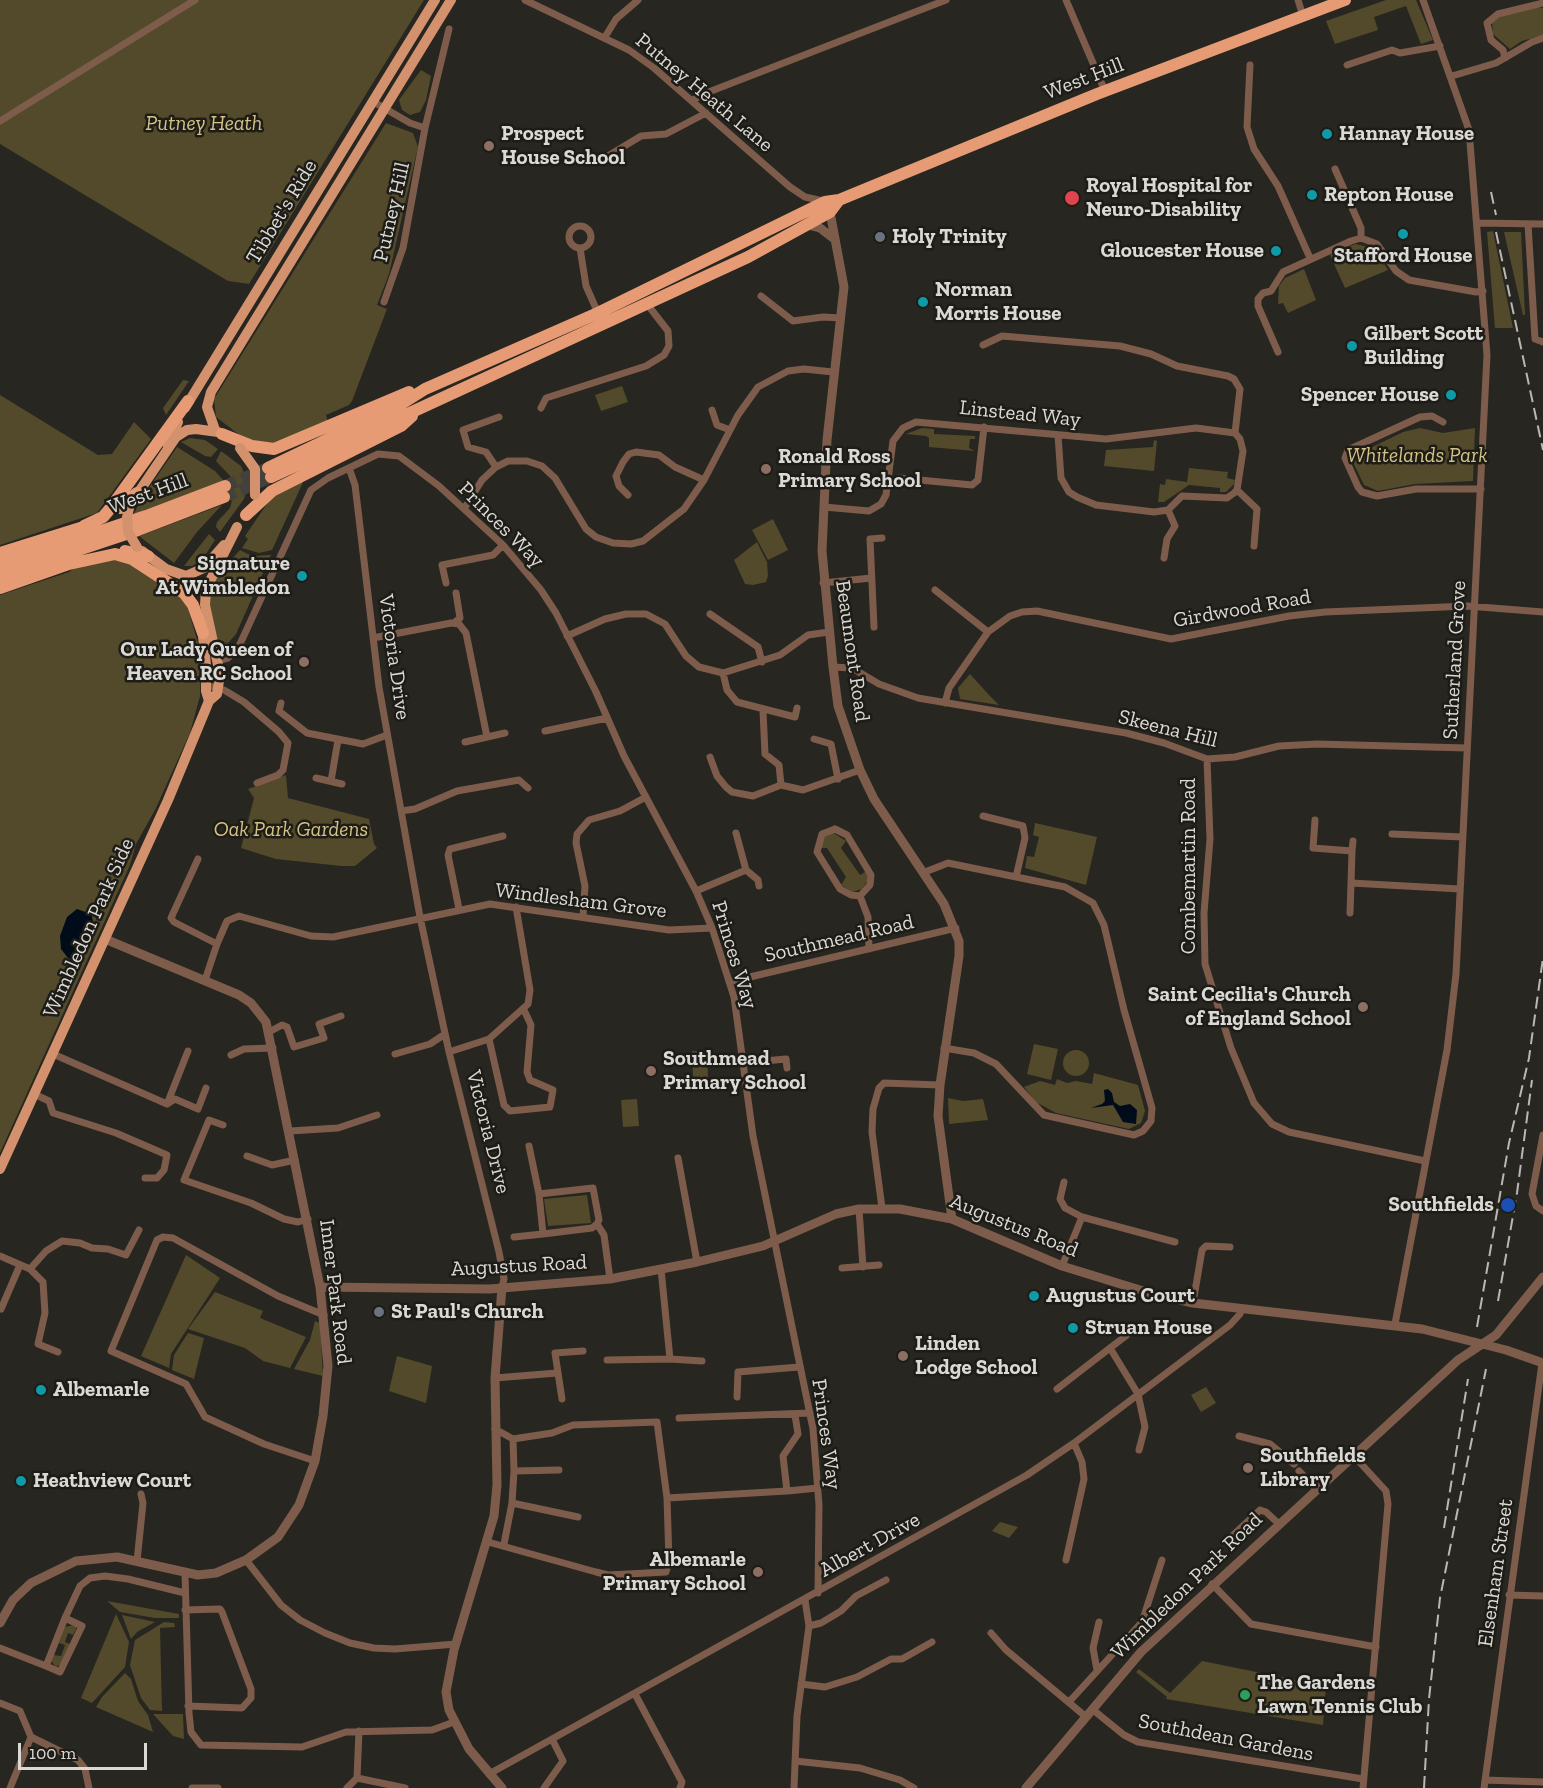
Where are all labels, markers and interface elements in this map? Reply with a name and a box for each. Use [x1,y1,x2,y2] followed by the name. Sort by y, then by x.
[630,28,778,158] street label: Putney Heath Lane
[1041,52,1127,106] street label: West Hill
[146,111,262,137] park label: Putney Heath
[501,121,625,171] place label: Prospect House School
[1339,121,1474,147] place label: Hannay House
[1320,127,1334,141] marker: Hannay House
[482,139,496,153] marker: Prospect House School
[241,155,323,269] street label: Tibbet's Ride
[368,160,416,264] street label: Putney Hill
[1086,173,1252,223] place label: Royal Hospital for Neuro-Disability
[1324,182,1454,208] place label: Repton House
[1305,188,1319,202] marker: Repton House
[1063,189,1081,207] marker: Royal Hospital for Neuro-Disability
[892,224,1007,250] place label: Holy Trinity
[1396,227,1410,241] marker: Stafford House
[873,230,887,244] marker: Holy Trinity
[1100,238,1264,264] place label: Gloucester House
[1334,243,1472,269] place label: Stafford House
[1269,244,1283,258] marker: Gloucester House
[935,277,1061,327] place label: Norman Morris House
[916,295,930,309] marker: Norman Morris House
[1364,321,1483,371] place label: Gilbert Scott Building
[1345,339,1359,353] marker: Gilbert Scott Building
[1301,382,1439,408] place label: Spencer House
[1444,388,1458,402] marker: Spencer House
[958,395,1082,433] street label: Linstead Way
[1347,443,1487,469] park label: Whitelands Park
[778,444,921,494] place label: Ronald Ross Primary School
[759,462,773,476] marker: Ronald Ross Primary School
[105,468,191,520] street label: West Hill
[453,477,549,573] street label: Princes Way
[156,551,290,601] place label: Signature At Wimbledon
[295,569,309,583] marker: Signature At Wimbledon
[830,578,874,724] street label: Beaumont Road
[1438,580,1472,740] street label: Sutherland Grove
[1171,584,1313,634] street label: Girdwood Road
[373,593,415,721] street label: Victoria Drive
[120,637,292,687] place label: Our Lady Queen of Heaven RC School
[297,655,311,669] marker: Our Lady Queen of Heaven RC School
[1116,705,1220,753] street label: Skeena Hill
[1176,778,1202,954] street label: Combemartin Road
[214,817,368,843] park label: Oak Park Gardens
[38,834,140,1022] street label: Wimbledon Park Side
[494,878,668,924] street label: Windlesham Grove
[706,898,762,1012] street label: Princes Way
[762,910,916,968] street label: Southmead Road
[1148,982,1351,1032] place label: Saint Cecilia's Church of England School
[1356,1000,1370,1014] marker: Saint Cecilia's Church of England School
[663,1046,806,1096] place label: Southmead Primary School
[644,1064,658,1078] marker: Southmead Primary School
[460,1068,516,1196] street label: Victoria Drive
[946,1189,1082,1263] street label: Augustus Road
[1388,1192,1494,1218] place label: Southfields
[1499,1196,1517,1214] marker: Southfields
[314,1218,356,1366] street label: Inner Park Road
[450,1250,588,1282] street label: Augustus Road
[1046,1283,1195,1309] place label: Augustus Court
[1027,1289,1041,1303] marker: Augustus Court
[391,1299,544,1325] place label: St Paul's Church
[372,1305,386,1319] marker: St Paul's Church
[1085,1315,1212,1341] place label: Struan House
[1066,1321,1080,1335] marker: Struan House
[915,1331,1037,1381] place label: Linden Lodge School
[896,1349,910,1363] marker: Linden Lodge School
[53,1377,149,1403] place label: Albemarle
[806,1377,846,1491] street label: Princes Way
[34,1383,48,1397] marker: Albemarle
[1260,1443,1366,1493] place label: Southfields Library
[1241,1461,1255,1475] marker: Southfields Library
[33,1468,191,1494] place label: Heathview Court
[14,1474,28,1488] marker: Heathview Court
[1473,1497,1519,1649] street label: Elsenham Street
[815,1507,925,1583] street label: Albert Drive
[1106,1507,1268,1665] street label: Wimbledon Park Road
[603,1547,746,1597] place label: Albemarle Primary School
[751,1565,765,1579] marker: Albemarle Primary School
[1257,1670,1422,1720] place label: The Gardens Lawn Tennis Club
[1238,1688,1252,1702] marker: The Gardens Lawn Tennis Club
[1136,1709,1316,1767] street label: Southdean Gardens
[21,1731,150,1769] scale bar
[29,1742,76,1764] text: 100 m

